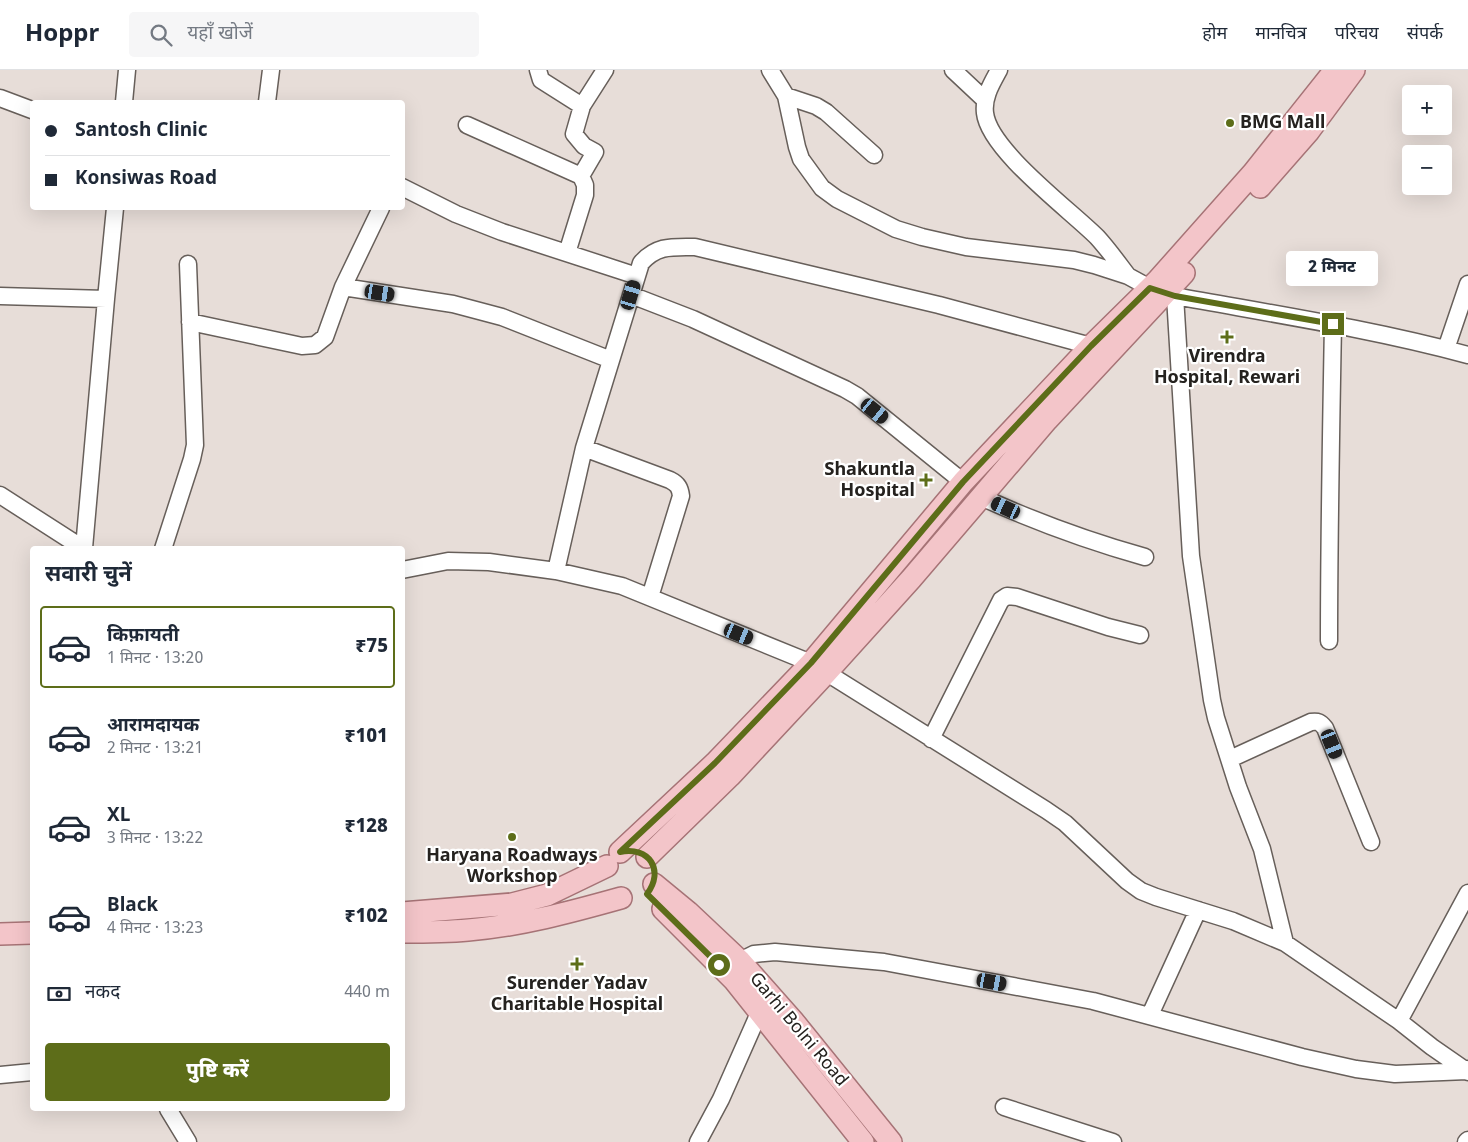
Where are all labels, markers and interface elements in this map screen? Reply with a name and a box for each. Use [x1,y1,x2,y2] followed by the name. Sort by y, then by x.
[129,12,479,57] search box
[25,19,99,51] text: Hoppr
[147,21,175,49] icon: search
[187,22,253,47] text: यहाँ खोजें
[1202,23,1227,46] text: होम
[1255,23,1307,46] text: मानचित्र
[1335,23,1379,46] text: परिचय
[1407,23,1443,46] text: संपर्क
[1402,85,1452,195] map controls
[1402,85,1452,135] button: +
[1240,112,1325,135] place label: BMG Mall
[1224,117,1236,129] marker: BMG Mall
[75,119,208,144] text: Santosh Clinic
[1402,145,1452,195] button: −
[75,167,217,192] text: Konsiwas Road
[1287,252,1379,286] callout: 2 मिनट
[1308,258,1356,279] text: 2 मिनट
[619,278,642,312] car
[364,283,395,303] car
[1322,313,1344,335] route end
[1220,330,1234,344] marker: Virendra Hospital, Rewari
[1154,346,1300,390] place label: Virendra Hospital, Rewari
[858,396,891,426] car
[824,459,915,503] place label: Shakuntla Hospital
[919,473,933,487] marker: Shakuntla Hospital
[989,495,1022,521] car
[45,561,132,590] text: सवारी चुनें
[722,621,755,647] car
[107,624,179,649] text: किफ़ायती
[47,625,92,670] icon: car
[355,635,388,660] text: ₹75
[107,649,203,670] text: 1 मिनट · 13:20
[107,714,199,739] text: आरामदायक
[47,715,92,760] icon: car
[344,725,388,750] text: ₹101
[1319,727,1344,761] car
[107,739,203,760] text: 2 मिनट · 13:21
[107,804,130,829] text: XL
[47,805,92,850] icon: car
[344,815,388,840] text: ₹128
[107,829,203,850] text: 3 मिनट · 13:22
[506,831,518,843] marker: Haryana Roadways Workshop
[426,845,598,889] place label: Haryana Roadways Workshop
[107,894,158,919] text: Black
[47,895,92,940] icon: car
[344,905,388,930] text: ₹102
[107,919,203,940] text: 4 मिनट · 13:23
[708,954,730,976] route start
[570,957,584,971] marker: Surender Yadav Charitable Hospital
[744,968,852,1092] street label: Garhi Bolni Road
[975,972,1008,992] car
[491,973,663,1017] place label: Surender Yadav Charitable Hospital
[45,980,73,1008] icon: cash
[85,981,120,1006] text: नकद
[344,983,390,1004] text: 440 m
[45,1043,390,1101] button: पुष्टि करें

